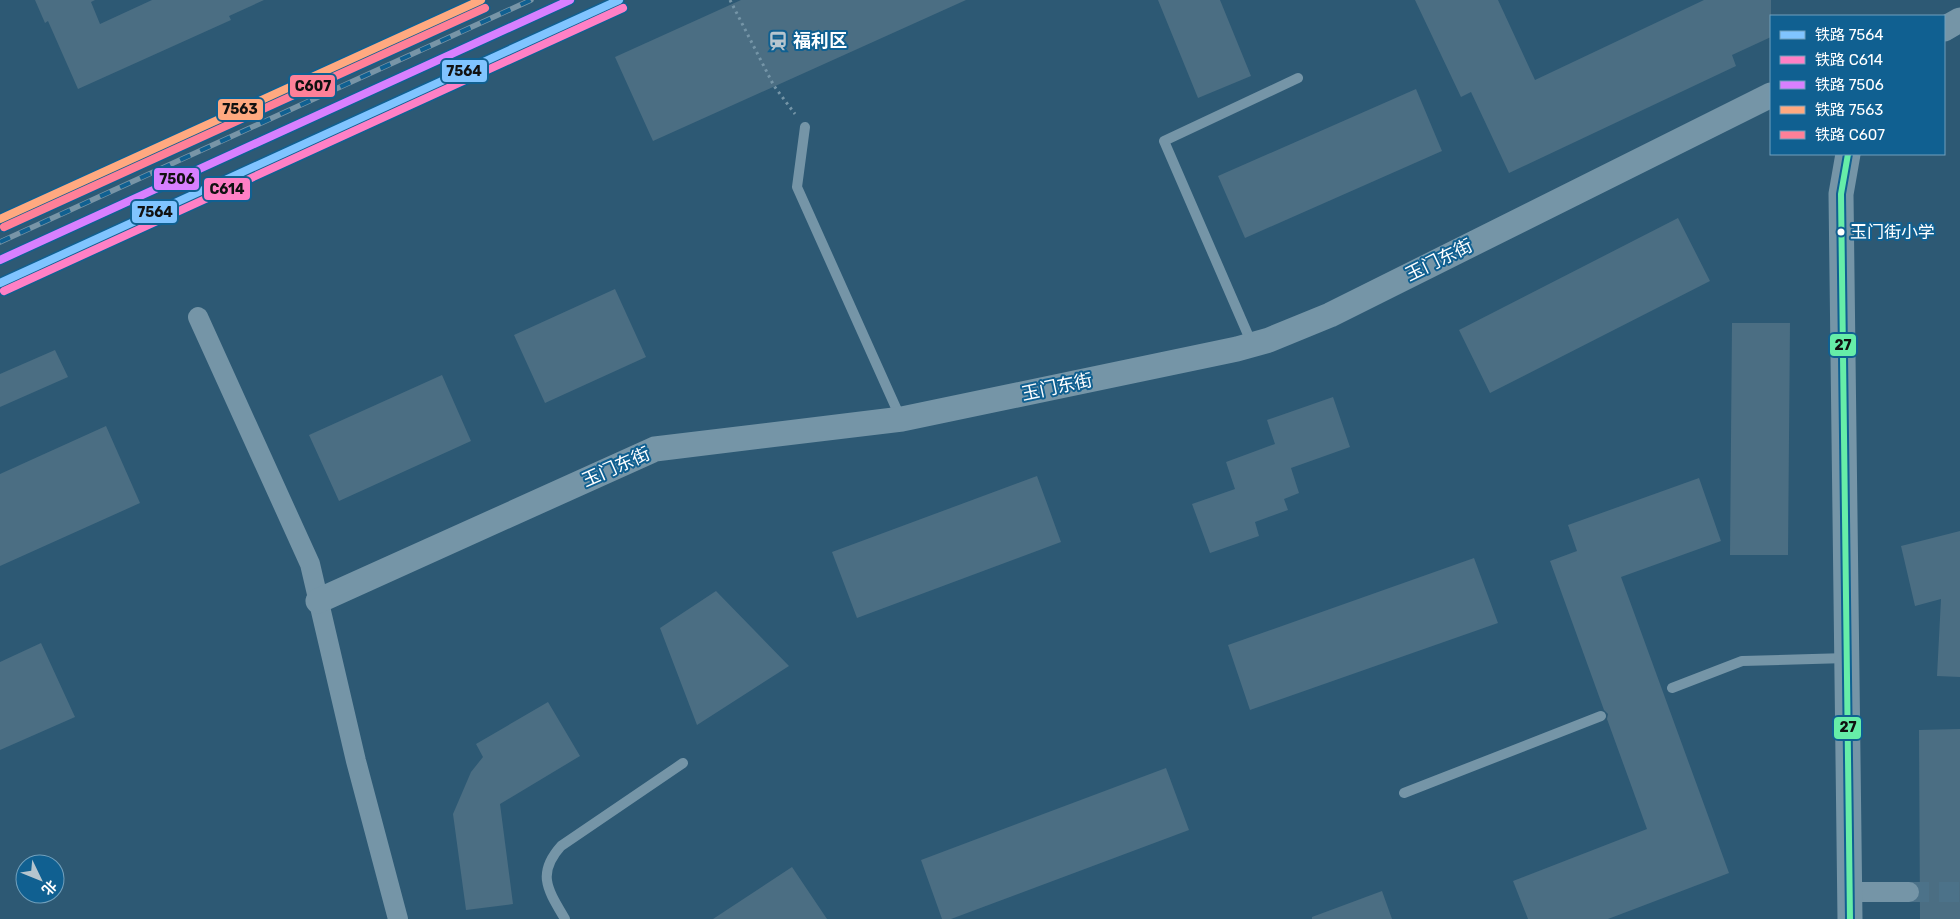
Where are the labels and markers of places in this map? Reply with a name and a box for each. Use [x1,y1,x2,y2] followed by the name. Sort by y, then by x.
[767,30,789,52] station icon: 福利区
[793,30,847,52] place label: 福利区
[1850,222,1935,242] place label: 玉门街小学
[1836,227,1846,237] marker: 玉门街小学

